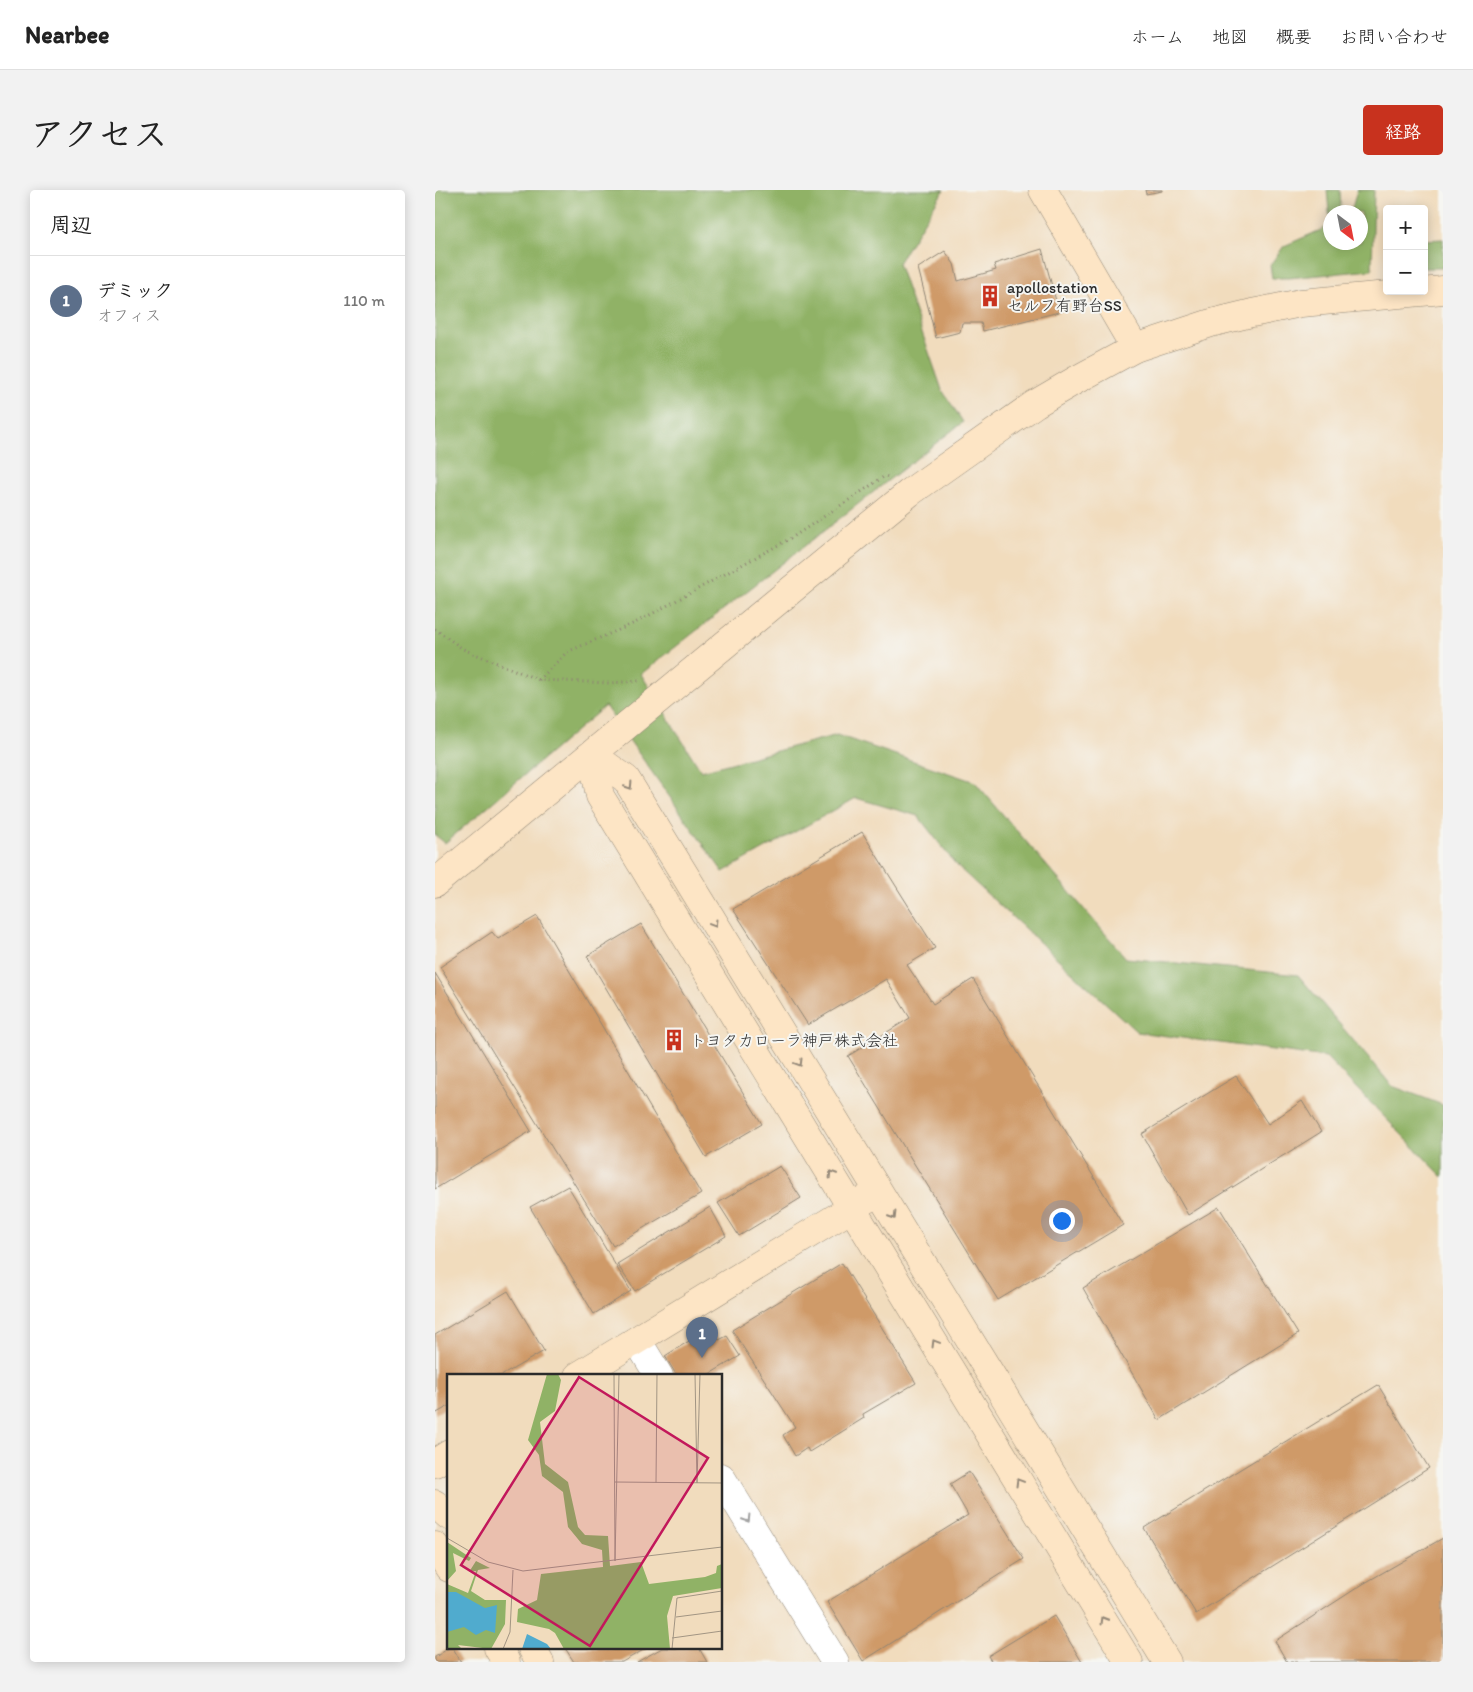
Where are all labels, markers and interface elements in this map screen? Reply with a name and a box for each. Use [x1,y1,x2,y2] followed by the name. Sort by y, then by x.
[25,20,109,49] text: Nearbee
[1131,26,1184,48] text: ホーム
[1212,26,1248,48] text: 地図
[1276,26,1312,48] text: 概要
[1340,26,1448,48] text: お問い合わせ
[1363,105,1443,155] button: 経路
[30,113,168,155] text: アクセス
[1323,205,1368,250] north arrow
[1383,205,1428,295] map controls
[1383,205,1428,250] button: +
[50,212,92,237] text: 周辺
[1383,250,1428,295] button: −
[1007,278,1122,315] place label: apollostation セルフ有野台SS
[97,279,173,302] text: デミック
[977,283,1003,309] building icon: apollostation セルフ有野台SS
[62,291,70,310] text: 1
[343,291,385,310] text: 110 m
[97,306,161,325] text: オフィス
[623,780,633,789] one-way arrow
[708,919,718,928] one-way arrow
[661,1027,687,1053] building icon: トヨタカローラ神戸株式会社
[690,1031,898,1050] place label: トヨタカローラ神戸株式会社
[792,1057,802,1066] one-way arrow
[828,1171,838,1180] one-way arrow
[1049,1208,1075,1234] your location
[886,1211,896,1220] one-way arrow
[686,1317,718,1358] pin: 1
[931,1339,941,1348] one-way arrow
[447,1374,723,1650] inset map
[1016,1478,1026,1487] one-way arrow
[740,1513,750,1522] one-way arrow
[1100,1617,1110,1626] one-way arrow

